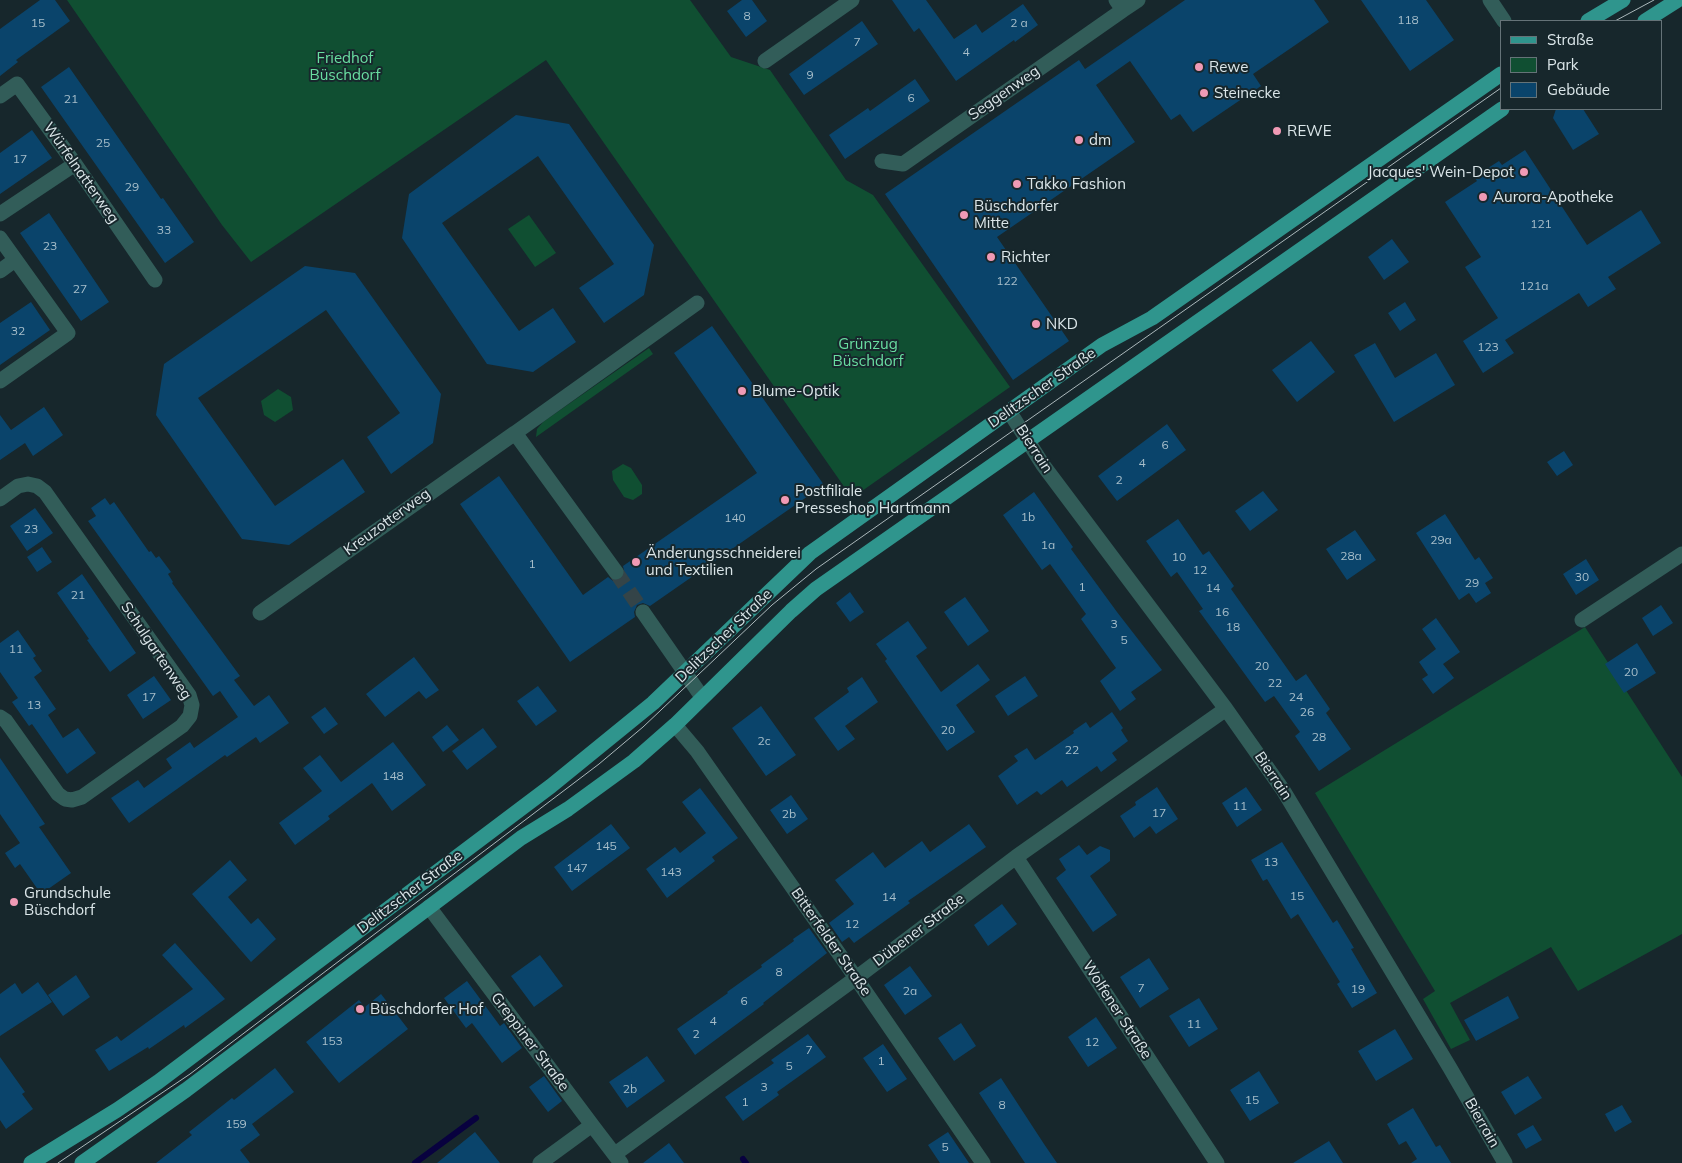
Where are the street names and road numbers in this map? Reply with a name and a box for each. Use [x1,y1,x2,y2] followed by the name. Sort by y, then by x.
[965,62,1043,124] street label: Seggenweg
[39,119,123,227] street label: Würfelnatterweg
[985,344,1099,432] street label: Delitzscher Straße
[1012,421,1056,477] street label: Bierrain
[340,485,434,559] street label: Kreuzotterweg
[672,585,776,687] street label: Delitzscher Straße
[117,599,195,703] street label: Schulgartenweg
[1250,749,1296,803] street label: Bierrain
[354,847,466,937] street label: Delitzscher Straße
[787,885,875,999] street label: Bitterfelder Straße
[870,890,968,970] street label: Dübener Straße
[1078,957,1156,1063] street label: Wolfener Straße
[487,989,573,1095] street label: Greppiner Straße
[1461,1095,1503,1151] street label: Bierrain

